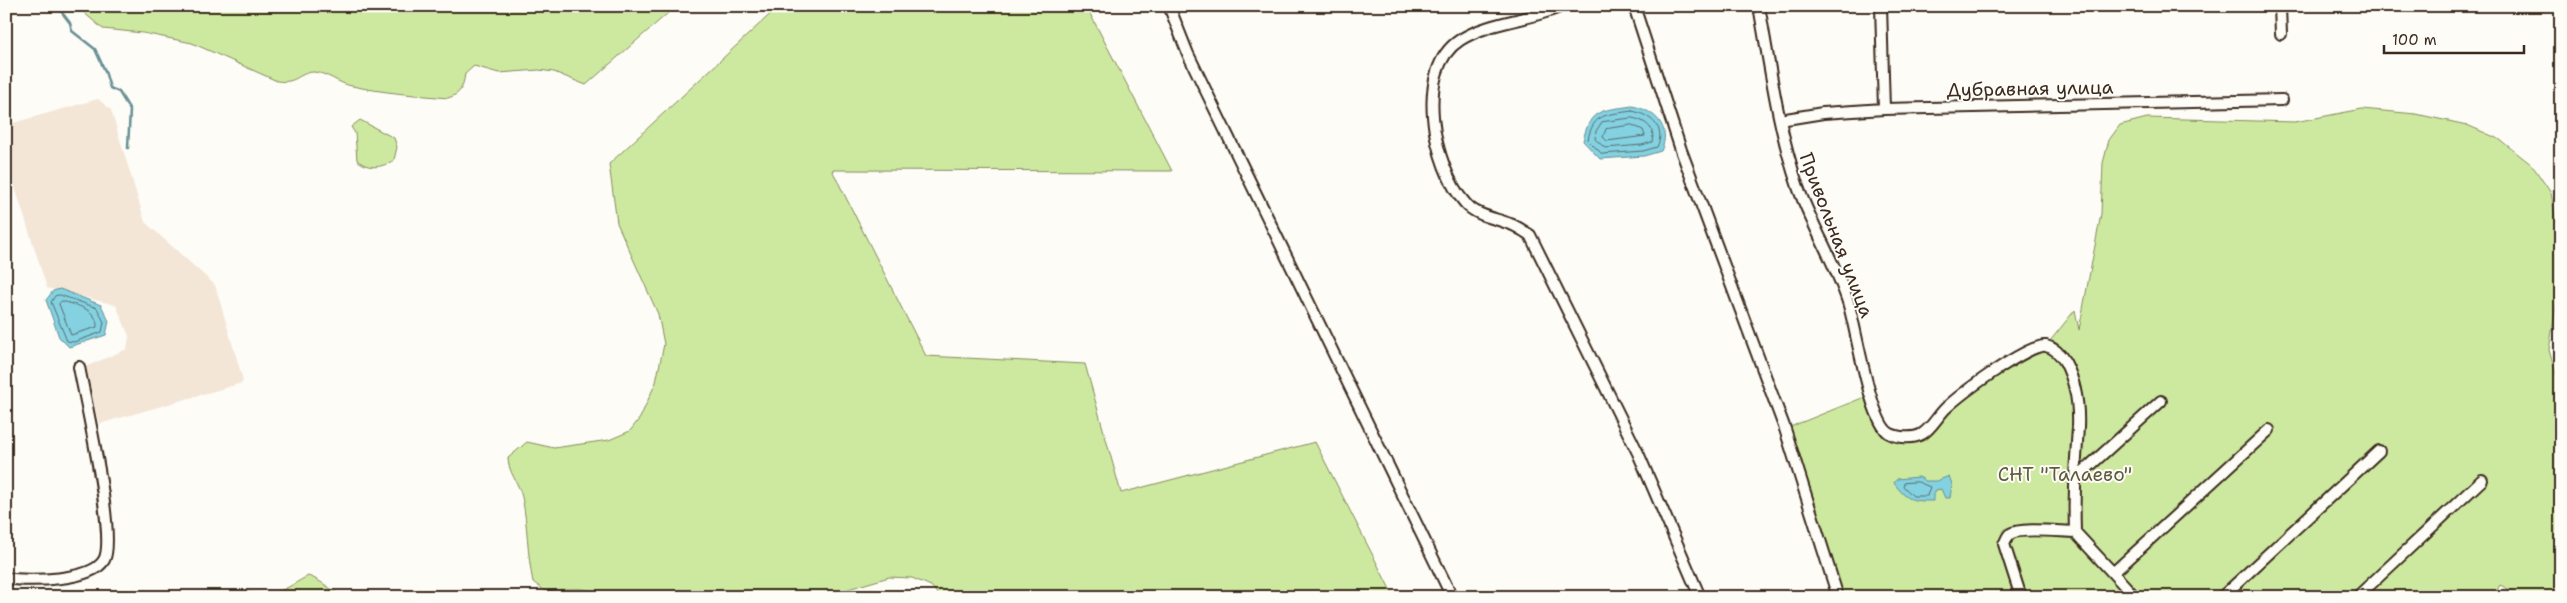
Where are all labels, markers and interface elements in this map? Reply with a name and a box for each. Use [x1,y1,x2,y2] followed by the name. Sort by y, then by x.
[2384,22,2524,54] scale bar
[2392,30,2437,50] text: 100 m
[1946,75,2114,102] street label: Дубравная улица
[1794,149,1880,321] street label: Привольная улица
[1998,462,2132,487] park label: СНТ "Талаево"

